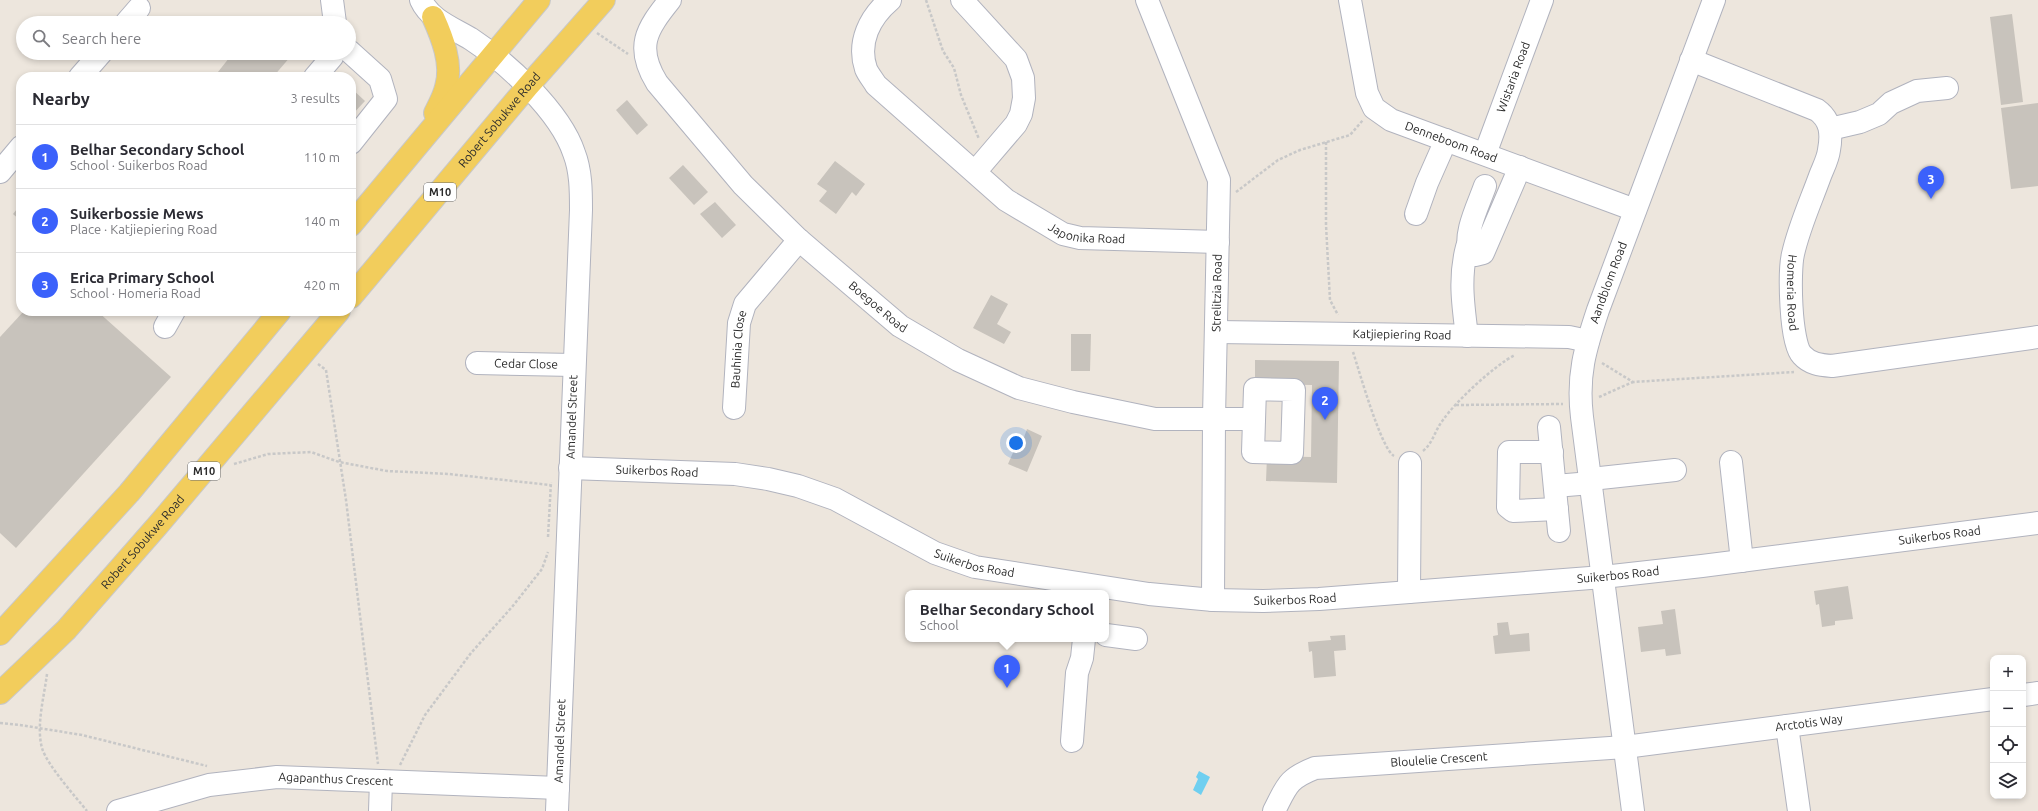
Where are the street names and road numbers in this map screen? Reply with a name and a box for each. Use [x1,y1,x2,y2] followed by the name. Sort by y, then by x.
[1494,40,1532,114] street label: Wistaria Road
[456,70,543,170] street label: Robert Sobukwe Road
[1403,119,1499,165] street label: Denneboom Road
[424,183,456,201] road number: M10
[1046,220,1125,245] street label: Japonika Road
[1587,240,1629,325] street label: Aandblom Road
[1209,254,1224,332] street label: Strelitzia Road
[1785,254,1801,332] street label: Homeria Road
[847,278,910,335] street label: Boegoe Road
[728,308,749,389] street label: Bauhinia Close
[1352,327,1452,341] street label: Katjiepiering Road
[494,356,558,371] street label: Cedar Close
[564,374,579,459] street label: Amandel Street
[188,462,220,480] road number: M10
[615,463,699,479] street label: Suikerbos Road
[98,492,187,591] street label: Robert Sobukwe Road
[1898,523,1982,547] street label: Suikerbos Road
[932,546,1015,579] street label: Suikerbos Road
[1576,564,1660,585] street label: Suikerbos Road
[1254,591,1337,607] street label: Suikerbos Road
[552,698,567,783] street label: Amandel Street
[1774,712,1844,733] street label: Arctotis Way
[1390,749,1488,769] street label: Bloulelie Crescent
[278,770,394,788] street label: Agapanthus Crescent

